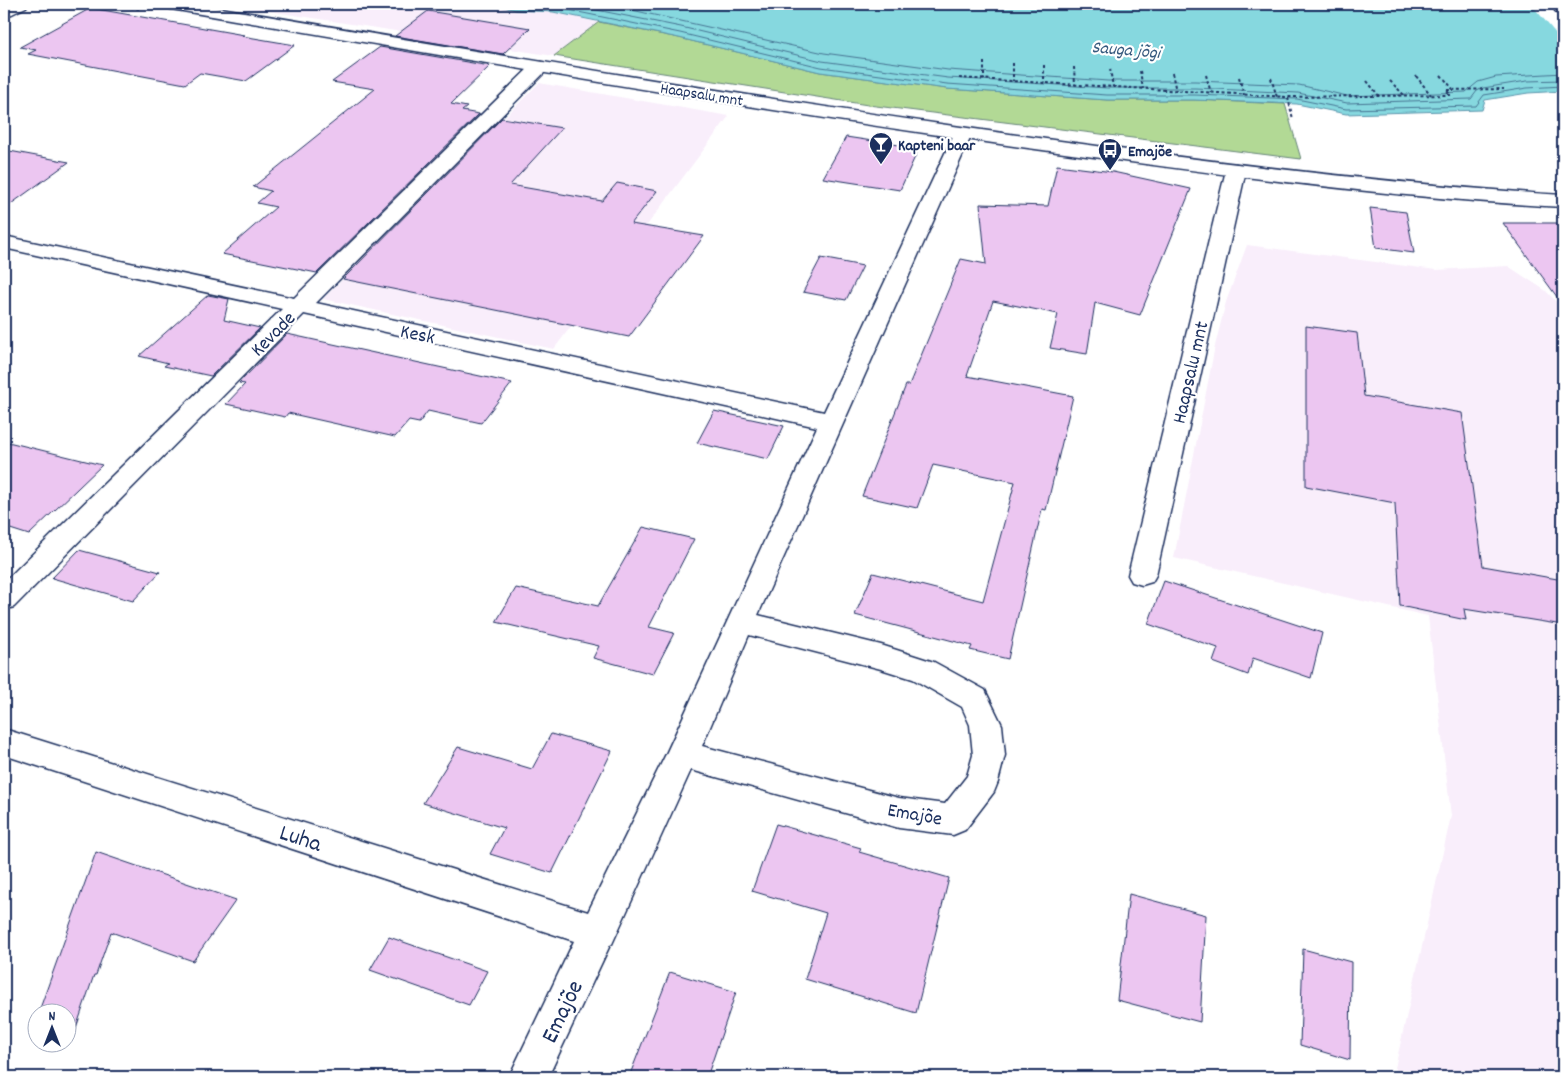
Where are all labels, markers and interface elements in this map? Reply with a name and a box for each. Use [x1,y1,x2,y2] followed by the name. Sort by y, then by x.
[1091,36,1164,67] water label: Sauga jõgi
[659,78,745,113] street label: Haapsalu mnt
[868,131,894,165] bar icon: Kapteni baar
[898,135,976,158] place label: Kapteni baar
[1097,137,1123,171] bus stop icon: Emajõe
[1128,141,1172,164] place label: Emajõe
[245,306,303,364] street label: Kevade
[398,319,437,353] street label: Kesk
[1167,319,1217,427] street label: Haapsalu mnt
[885,797,944,835] street label: Emajõe
[275,817,326,863] street label: Luha
[534,975,593,1050] street label: Emajõe
[28,1004,78,1054] north arrow
[49,1007,56,1027] text: N

